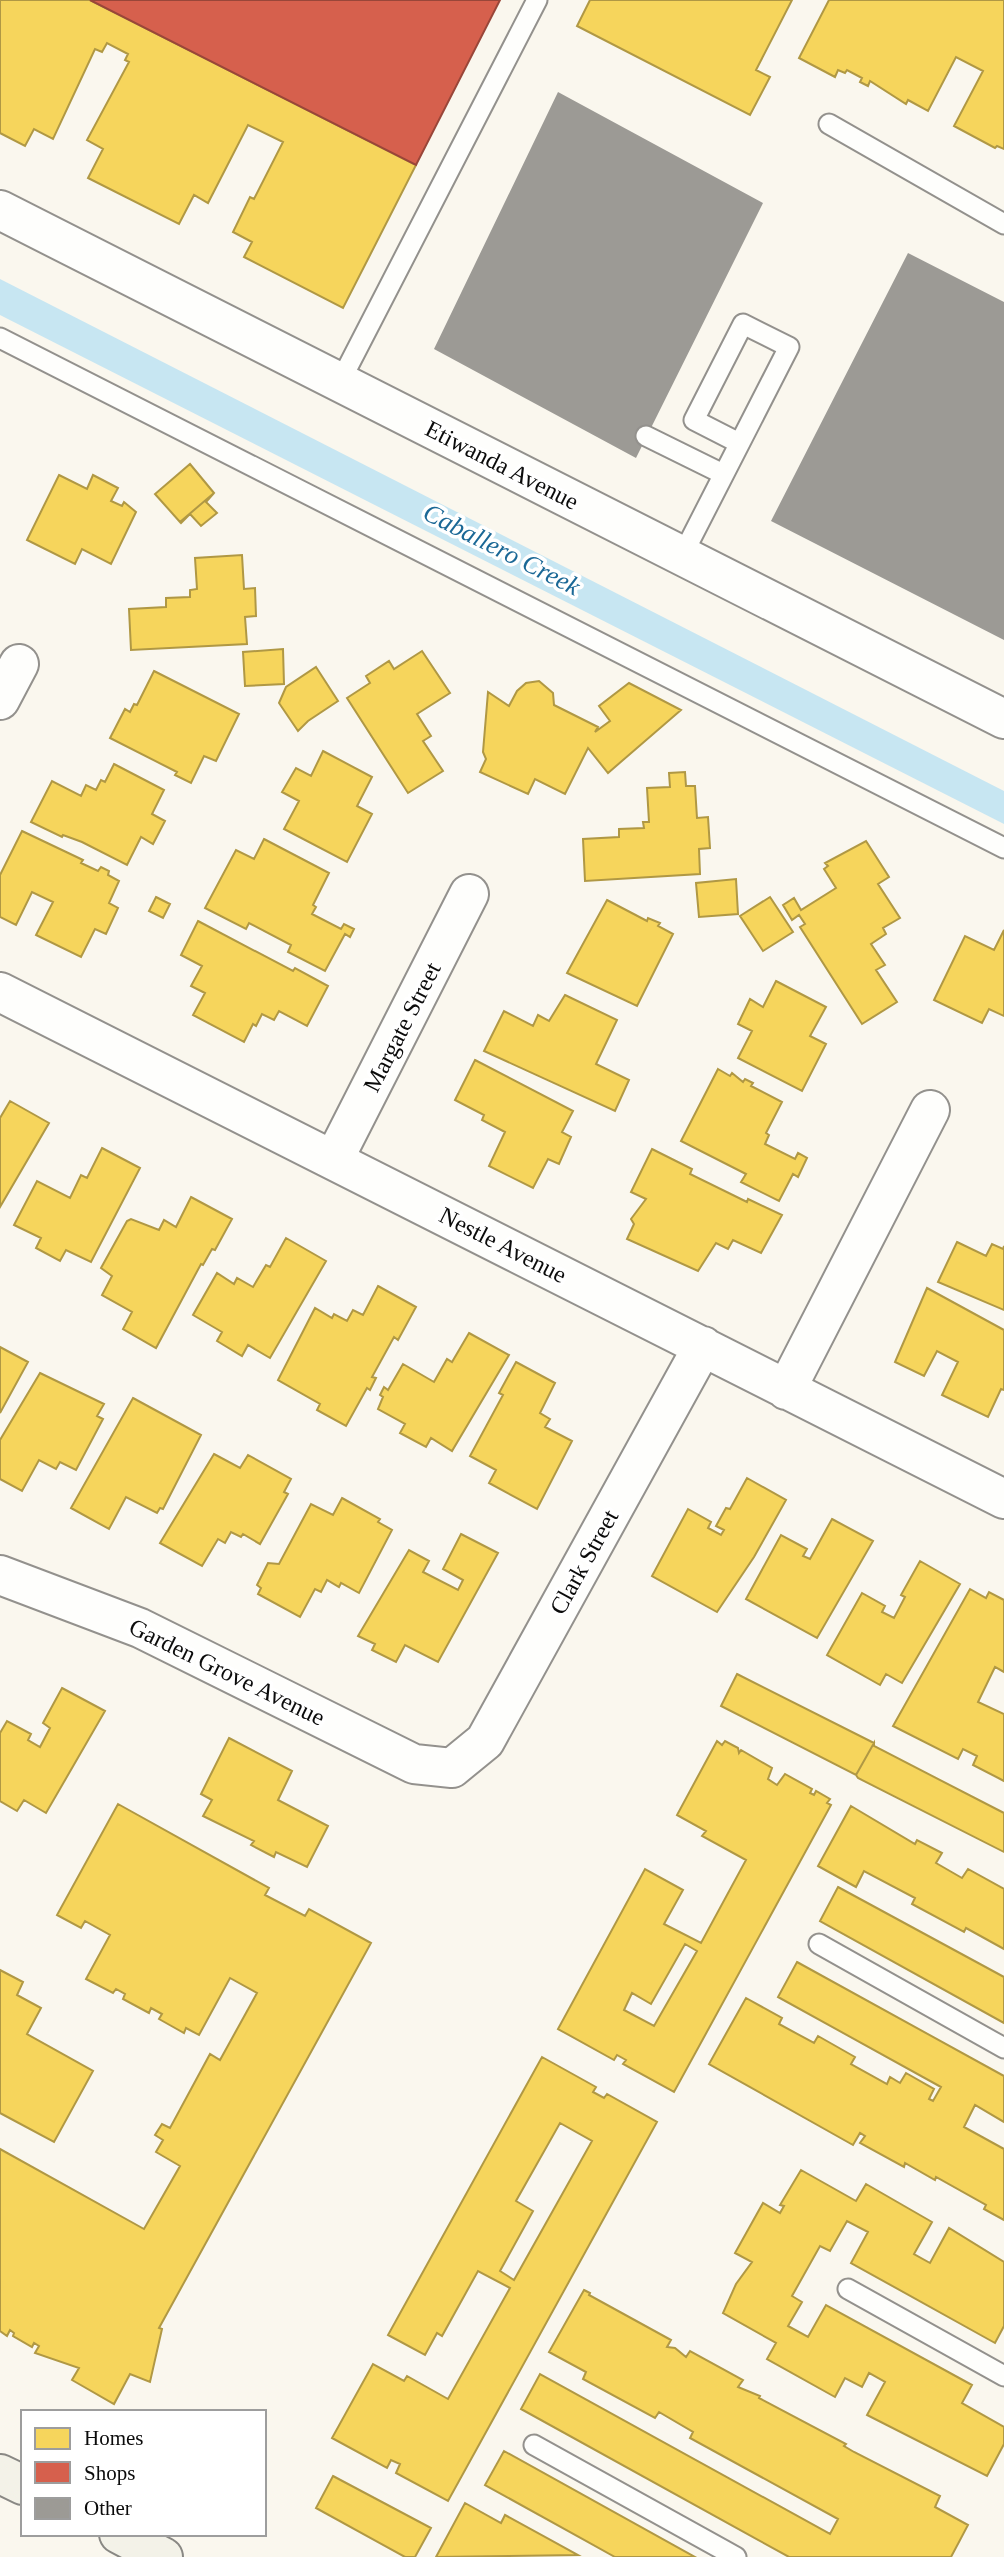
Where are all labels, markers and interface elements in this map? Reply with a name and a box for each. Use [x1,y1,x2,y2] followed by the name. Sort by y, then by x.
[421,415,583,515] street label: Etiwanda Avenue
[419,497,585,602] water label: Caballero Creek
[358,958,446,1096] street label: Margate Street
[435,1202,571,1288] street label: Nestle Avenue
[545,1505,623,1619] street label: Clark Street
[125,1613,329,1731] street label: Garden Grove Avenue
[21,2410,266,2536] legend
[84,2426,144,2450] text: Homes
[84,2461,135,2485] text: Shops
[84,2496,132,2520] text: Other

